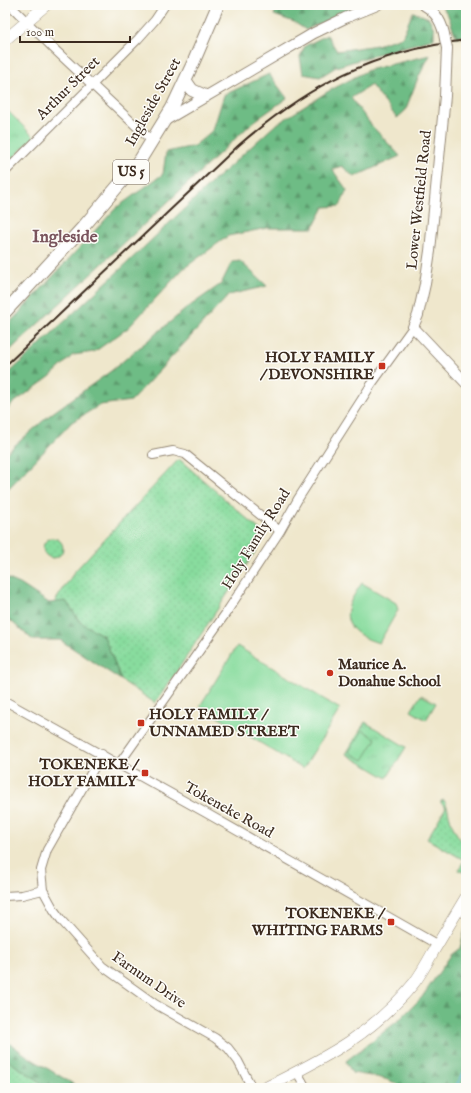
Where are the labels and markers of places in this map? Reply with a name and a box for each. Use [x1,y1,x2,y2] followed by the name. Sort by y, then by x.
[259,348,376,384] place label: HOLY FAMILY / DEVONSHIRE
[377,361,387,371] marker: HOLY FAMILY / DEVONSHIRE
[338,655,442,691] place label: Maurice A. Donahue School
[325,668,335,678] marker: Maurice A. Donahue School
[148,705,300,741] place label: HOLY FAMILY / UNNAMED STREET
[136,718,146,728] marker: HOLY FAMILY / UNNAMED STREET
[28,755,140,791] place label: TOKENEKE / HOLY FAMILY
[140,768,150,778] marker: TOKENEKE / HOLY FAMILY
[251,904,386,940] place label: TOKENEKE / WHITING FARMS
[386,917,396,927] marker: TOKENEKE / WHITING FARMS

